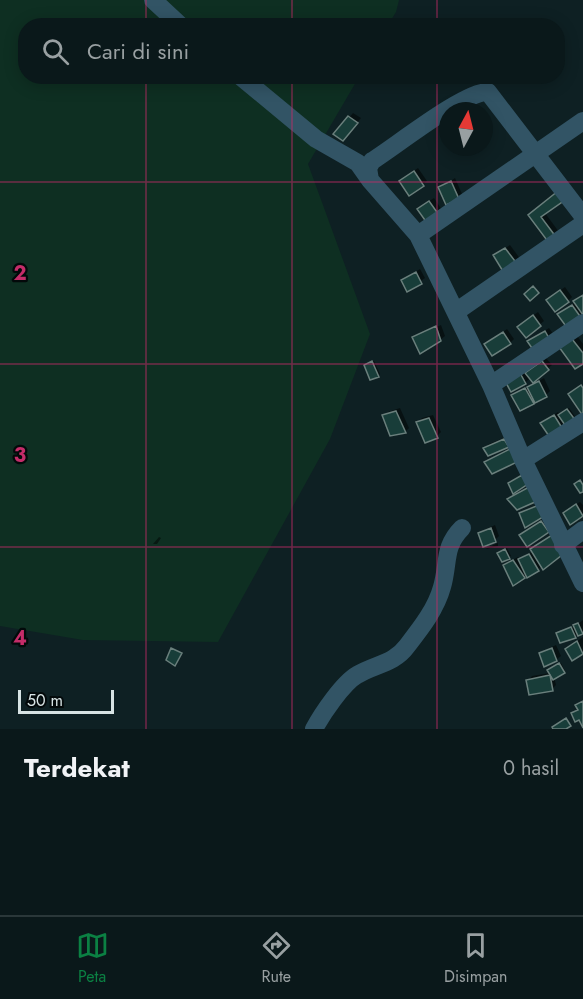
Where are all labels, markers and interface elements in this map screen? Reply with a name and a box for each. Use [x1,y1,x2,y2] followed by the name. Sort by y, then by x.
[18,18,565,84] search box
[39,35,72,68] icon: search
[87,35,189,67] text: Cari di sini
[439,102,493,156] north arrow
[13,259,27,288] text: 2
[14,441,26,470] text: 3
[13,624,27,653] text: 4
[18,687,114,714] scale bar
[27,689,63,712] text: 50 m
[24,749,130,787] text: Terdekat
[503,754,559,783] text: 0 hasil
[76,929,109,988] tab: Peta
[260,929,293,988] tab: Rute
[444,929,507,988] tab: Disimpan

